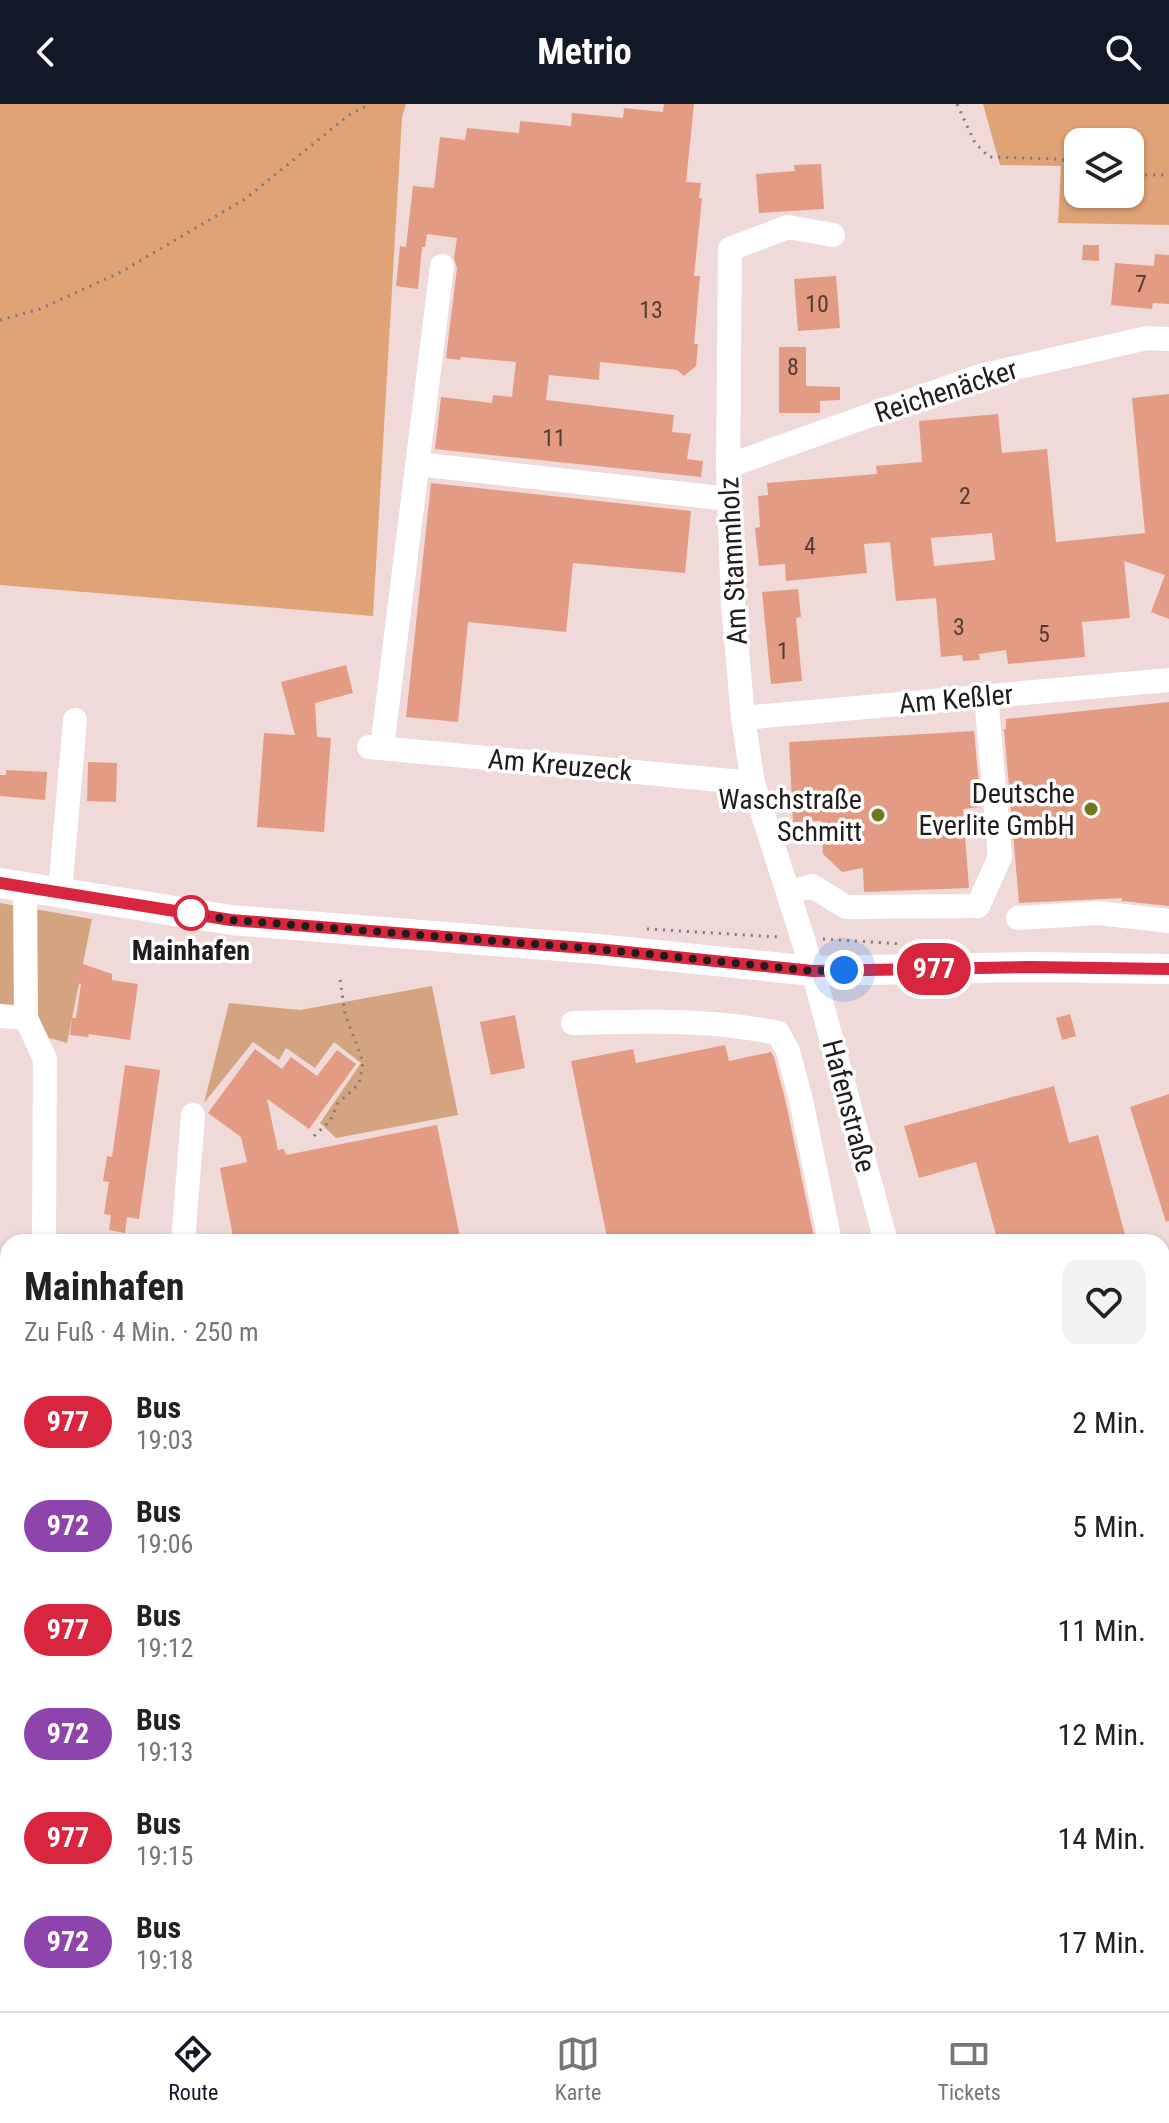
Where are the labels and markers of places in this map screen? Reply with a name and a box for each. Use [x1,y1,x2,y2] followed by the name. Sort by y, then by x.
[918,777,1075,842] place label: Deutsche Everlite GmbH
[718,783,862,848] place label: Waschstraße Schmitt
[1082,800,1100,818] marker: Deutsche Everlite GmbH
[869,806,887,824] marker: Waschstraße Schmitt
[174,896,208,930] marker: Mainhafen
[132,934,250,967] place label: Mainhafen

